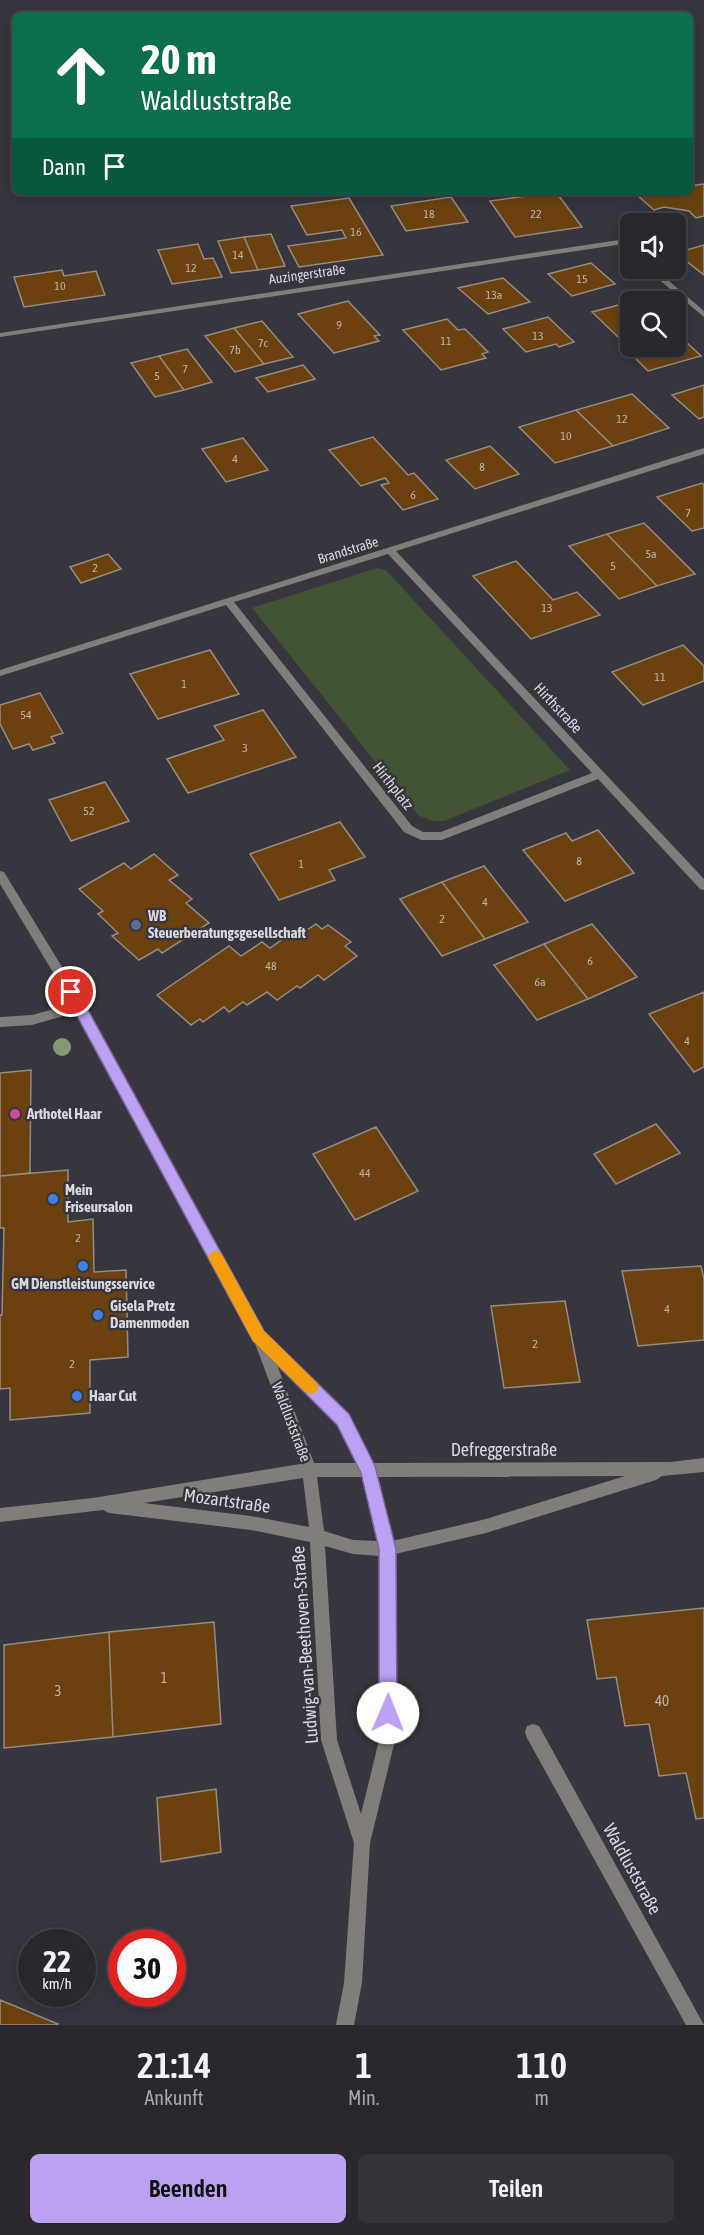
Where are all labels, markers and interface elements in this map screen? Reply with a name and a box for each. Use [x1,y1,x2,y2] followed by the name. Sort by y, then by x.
[141,35,216,83] text: 20 m
[42,36,120,114] icon: ahead
[141,85,292,116] text: Waldluststraße
[98,150,131,183] icon: arrive
[42,154,86,180] text: Dann
[423,207,435,221] house number: 18
[530,207,542,221] house number: 22
[620,213,686,357] map controls
[620,213,686,279] button: sound
[350,225,362,239] house number: 16
[232,248,244,262] house number: 14
[185,261,197,275] house number: 12
[268,261,346,287] street label: Auzingerstraße
[576,272,588,286] house number: 15
[54,279,66,293] house number: 10
[486,288,502,302] house number: 13a
[620,291,686,357] button: search
[336,318,342,332] house number: 9
[532,329,544,343] house number: 13
[440,334,452,348] house number: 11
[258,336,269,350] house number: 7c
[229,343,241,357] house number: 7b
[182,362,188,376] house number: 7
[154,369,160,383] house number: 5
[616,412,628,426] house number: 12
[560,429,572,443] house number: 10
[232,452,238,466] house number: 4
[479,460,485,474] house number: 8
[410,488,416,502] house number: 6
[685,506,691,520] house number: 7
[316,533,380,567] street label: Brandstraße
[645,547,657,561] house number: 5a
[610,559,616,573] house number: 5
[92,561,98,575] house number: 2
[541,601,553,615] house number: 13
[654,670,666,684] house number: 11
[181,677,187,691] house number: 1
[531,679,586,736] street label: Hirthstraße
[20,708,32,722] house number: 54
[242,741,248,755] house number: 3
[370,758,418,813] street label: Hirthplatz
[83,804,95,818] house number: 52
[576,854,582,868] house number: 8
[298,857,304,871] house number: 1
[482,895,488,909] house number: 4
[147,907,307,941] place label: WB Steuerberatungsgesellschaft
[439,912,445,926] house number: 2
[129,918,143,932] marker: WB Steuerberatungsgesellschaft
[587,954,593,968] house number: 6
[265,959,277,973] house number: 48
[45,966,96,1017] pin
[54,975,87,1008] icon: arrive
[534,975,546,989] house number: 6a
[684,1034,690,1048] house number: 4
[26,1105,102,1122] place label: Arthotel Haar
[8,1107,22,1121] marker: Arthotel Haar
[359,1166,371,1180] house number: 44
[65,1181,133,1215] place label: Mein Friseursalon
[46,1192,60,1206] marker: Mein Friseursalon
[75,1231,81,1245] house number: 2
[76,1259,90,1273] marker: GM Dienstleistungsservice
[11,1275,155,1292] place label: GM Dienstleistungsservice
[110,1297,189,1331] place label: Gisela Pretz Damenmoden
[664,1302,670,1316] house number: 4
[91,1308,105,1322] marker: Gisela Pretz Damenmoden
[532,1337,538,1351] house number: 2
[69,1357,75,1371] house number: 2
[269,1380,314,1464] street label: Waldluststraße
[89,1387,137,1404] place label: Haar Cut
[70,1389,84,1403] marker: Haar Cut
[451,1439,557,1460] street label: Defreggerstraße
[183,1484,272,1517] street label: Mozartstraße
[287,1545,322,1745] street label: Ludwig-van-Beethoven-Straße
[160,1669,168,1686] house number: 1
[356,1681,420,1745] position arrow
[54,1682,62,1699] house number: 3
[655,1692,669,1709] house number: 40
[599,1820,666,1918] street label: Waldluststraße
[108,1929,186,2007] speed limit sign: 30
[43,1944,71,1978] text: 22
[42,1975,72,1992] text: km/h
[137,2044,211,2086] text: 21:14
[355,2044,372,2086] text: 1
[516,2044,567,2086] text: 110
[145,2086,203,2109] text: Ankunft
[348,2086,379,2109] text: Min.
[534,2086,549,2109] text: m
[30,2154,346,2223] button: Beenden
[358,2154,674,2223] button: Teilen

